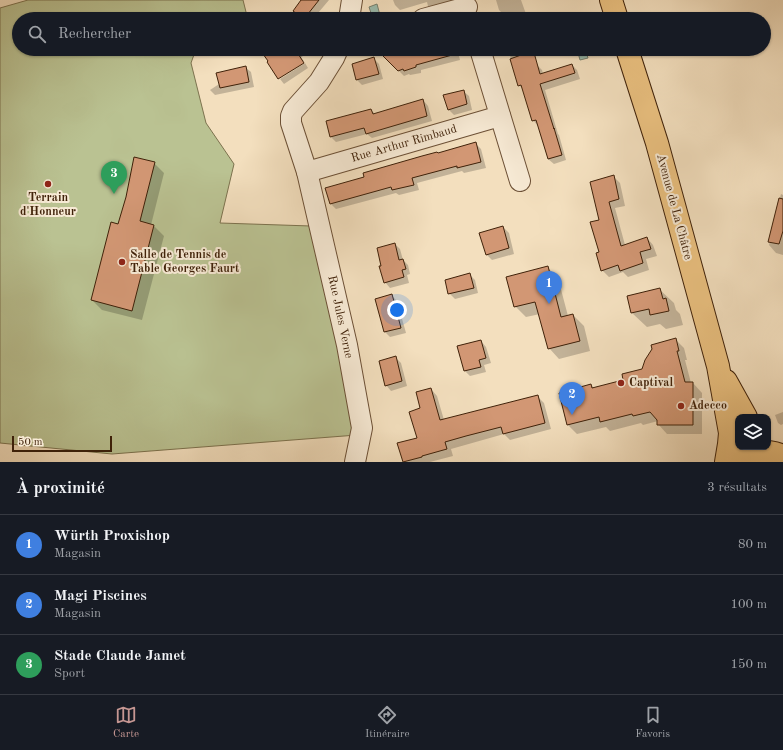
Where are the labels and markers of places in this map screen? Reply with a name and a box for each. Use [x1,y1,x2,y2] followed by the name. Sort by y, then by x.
[101,161,127,194] pin: 3
[43,179,53,189] marker: Terrain d'Honneur
[20,192,76,218] place label: Terrain d'Honneur
[130,249,240,275] place label: Salle de Tennis de Table Georges Faurt
[117,257,127,267] marker: Salle de Tennis de Table Georges Faurt
[536,271,562,304] pin: 1
[629,377,673,389] place label: Captival
[616,378,626,388] marker: Captival
[559,382,585,415] pin: 2
[689,400,727,412] place label: Adecco
[676,401,686,411] marker: Adecco

